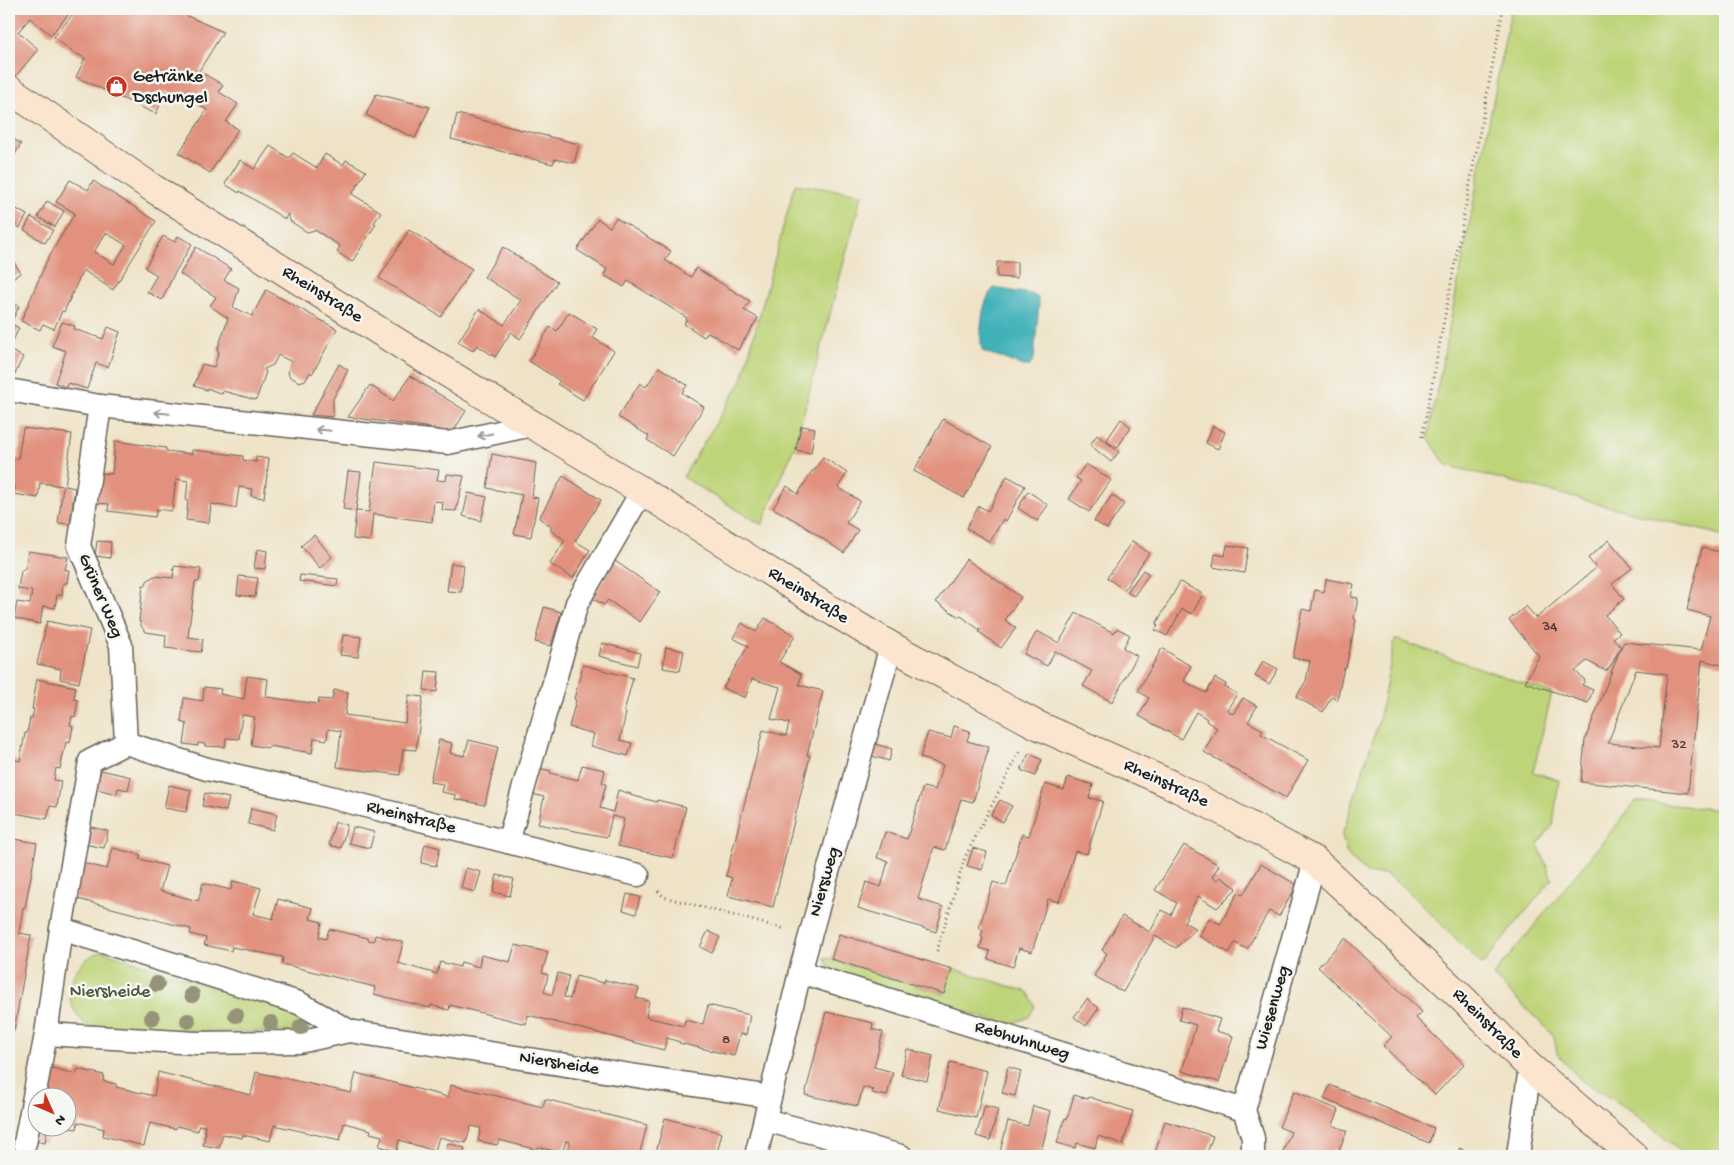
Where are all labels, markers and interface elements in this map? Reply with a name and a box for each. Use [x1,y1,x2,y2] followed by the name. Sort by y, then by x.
[132,67,208,109] place label: Getränke Dschungel
[105,75,129,99] shop icon: Getränke Dschungel
[278,262,367,329] street label: Rheinstraße
[154,408,170,418] one-way arrow
[316,425,332,435] one-way arrow
[477,431,493,440] one-way arrow
[73,551,127,641] street label: Grüner Weg
[764,563,853,630] street label: Rheinstraße
[1542,618,1557,636] house number: 34
[1670,736,1687,754] house number: 32
[1120,755,1213,813] street label: Rheinstraße
[364,797,459,839] street label: Rheinstraße
[805,845,845,919] street label: Niersweg
[1251,964,1295,1052] street label: Wiesenweg
[70,982,151,1003] park label: Niersheide
[1447,984,1527,1064] street label: Rheinstraße
[972,1017,1072,1065] street label: Rebhuhnweg
[722,1031,730,1049] house number: 8
[518,1047,601,1081] street label: Niersheide
[28,1088,78,1138] north arrow
[50,1110,69,1129] text: N

